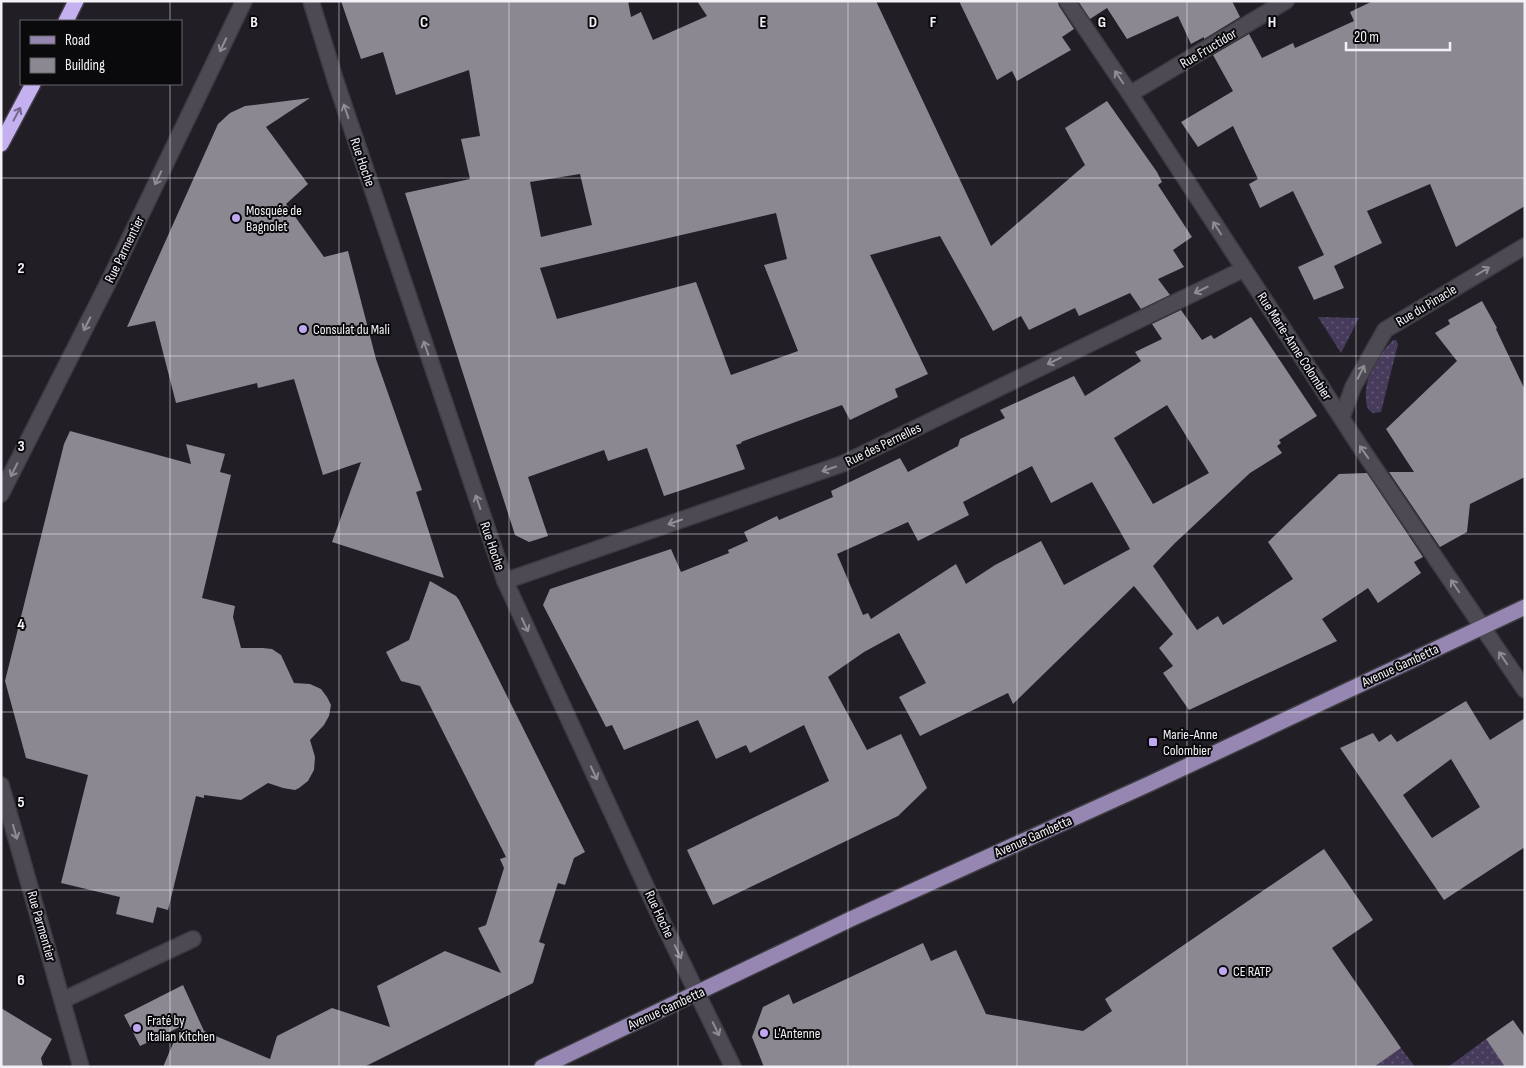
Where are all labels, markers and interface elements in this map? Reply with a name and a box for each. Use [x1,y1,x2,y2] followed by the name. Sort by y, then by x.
[250,13,258,32] text: B
[420,13,428,32] text: C
[589,13,597,32] text: D
[760,13,767,32] text: E
[930,13,937,32] text: F
[1098,13,1106,32] text: G
[1268,13,1276,32] text: H
[20,20,182,85] legend
[1346,20,1450,52] scale bar
[1177,25,1240,72] street label: Rue Fructidor
[1354,28,1379,47] text: 20 m
[65,31,90,50] text: Road
[217,37,227,52] one-way arrow
[65,56,105,75] text: Building
[1114,71,1124,85] one-way arrow
[341,104,350,119] one-way arrow
[13,107,22,122] one-way arrow
[346,136,379,189] street label: Rue Hoche
[153,170,162,185] one-way arrow
[246,202,302,235] place label: Mosquée de Bagnolet
[230,212,242,224] marker: Mosquée de Bagnolet
[101,213,148,286] street label: Rue Parmentier
[1212,221,1223,235] one-way arrow
[17,259,25,278] text: 2
[1475,266,1489,276] one-way arrow
[1393,281,1460,330] street label: Rue du Pinacle
[1193,285,1208,295] one-way arrow
[1253,289,1336,403] street label: Rue Marie-Anne Colombier
[82,317,92,332] one-way arrow
[313,321,390,338] place label: Consulat du Mali
[297,323,309,335] marker: Consulat du Mali
[421,341,430,356] one-way arrow
[1047,357,1062,366] one-way arrow
[1357,365,1366,380] one-way arrow
[843,419,924,470] street label: Rue des Pernelles
[17,437,25,456] text: 3
[1359,445,1369,459] one-way arrow
[9,462,19,477] one-way arrow
[822,465,837,474] one-way arrow
[473,495,482,510] one-way arrow
[668,518,684,527] one-way arrow
[476,520,509,573] street label: Rue Hoche
[1450,580,1460,594] one-way arrow
[17,615,25,634] text: 4
[521,617,531,632] one-way arrow
[1358,640,1441,691] street label: Avenue Gambetta
[1498,652,1508,666] one-way arrow
[1163,726,1218,759] place label: Marie-Anne Colombier
[1147,736,1159,748] marker: Marie-Anne Colombier
[589,765,599,780] one-way arrow
[17,793,25,812] text: 5
[991,812,1075,862] street label: Avenue Gambetta
[10,824,20,840] one-way arrow
[641,888,678,941] street label: Rue Hoche
[23,889,60,963] street label: Rue Parmentier
[673,944,683,959] one-way arrow
[1233,963,1271,980] place label: CE RATP
[1217,965,1229,977] marker: CE RATP
[17,971,25,990] text: 6
[624,983,707,1034] street label: Avenue Gambetta
[147,1012,215,1045] place label: Fraté by Italian Kitchen
[131,1022,143,1034] marker: Fraté by Italian Kitchen
[711,1022,721,1037] one-way arrow
[774,1025,820,1042] place label: L'Antenne
[758,1027,770,1039] marker: L'Antenne

